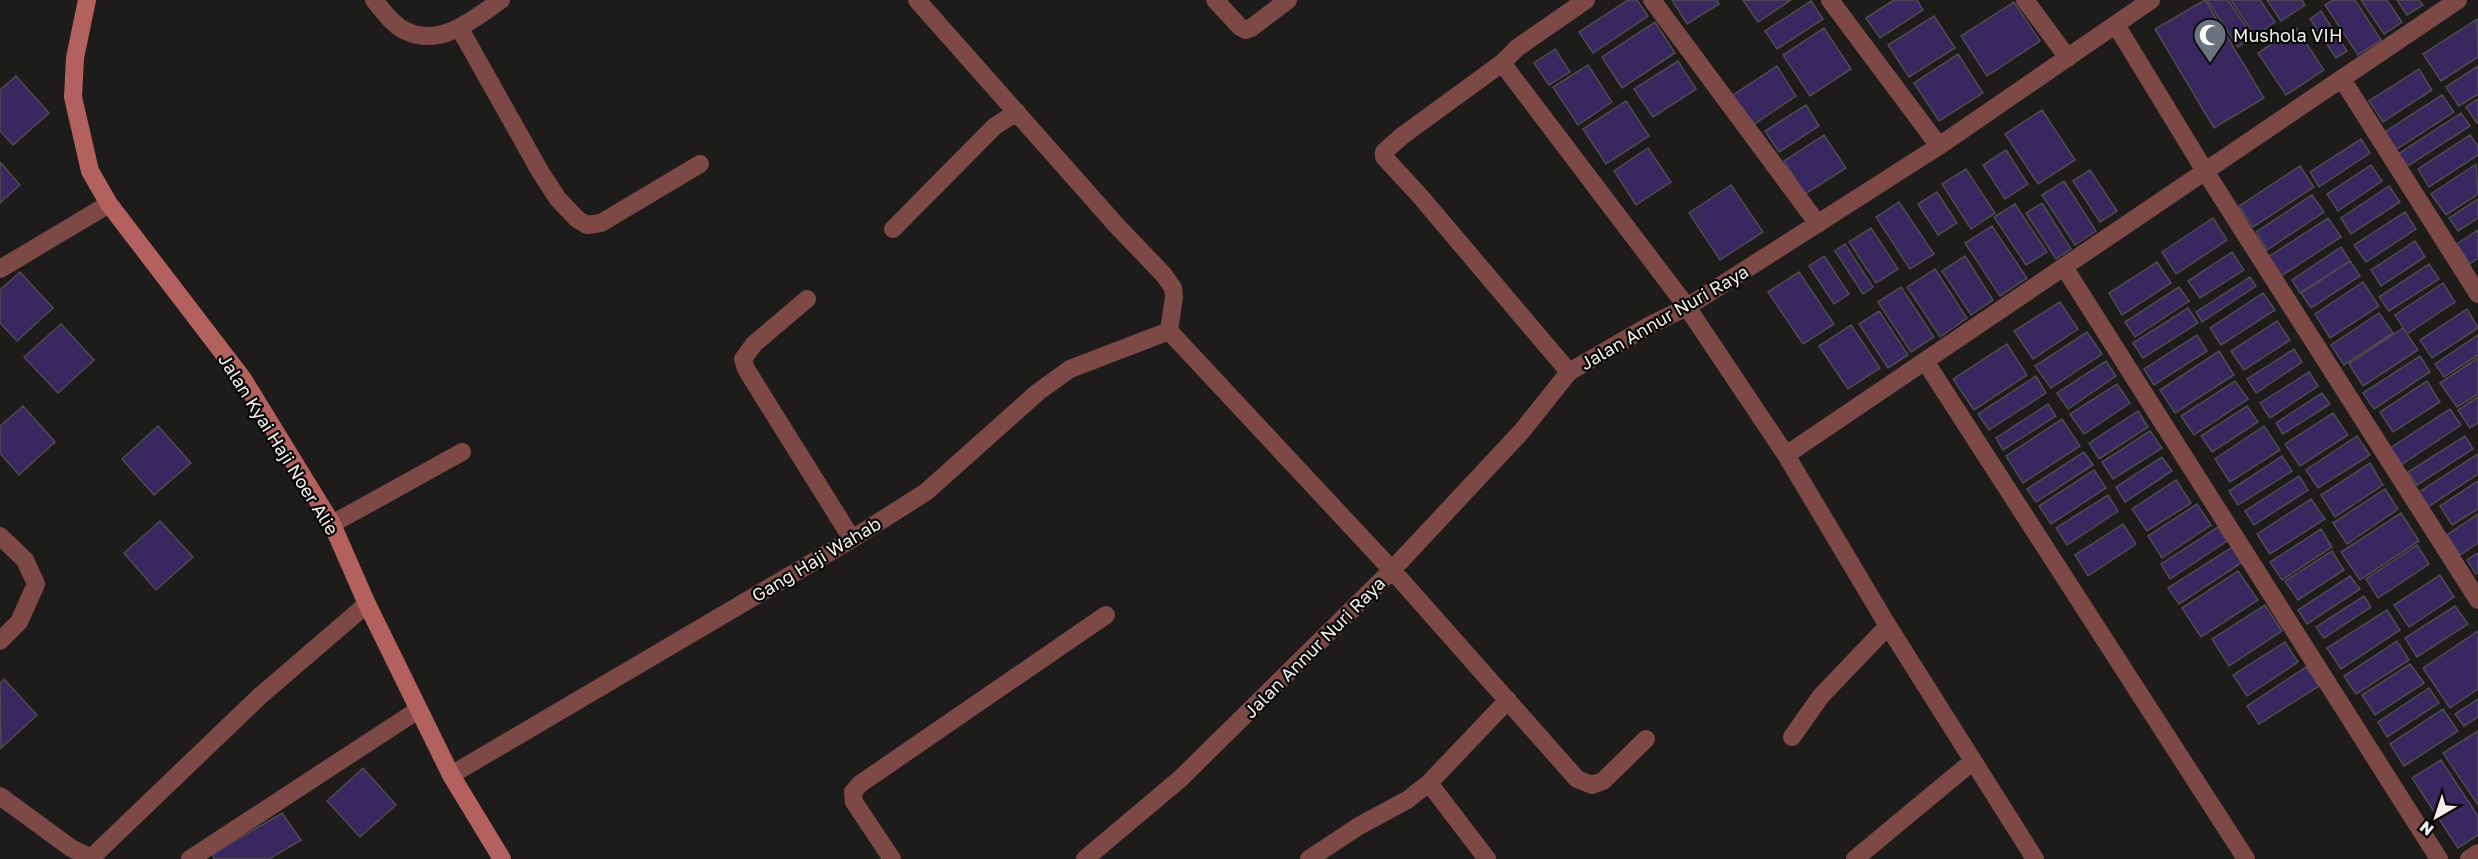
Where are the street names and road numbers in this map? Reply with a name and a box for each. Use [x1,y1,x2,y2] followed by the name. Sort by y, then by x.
[1576,260,1752,374] street label: Jalan Annur Nuri Raya
[214,349,344,539] street label: Jalan Kyai Haji Noer Alie
[748,512,884,606] street label: Gang Haji Wahab
[1239,572,1389,722] street label: Jalan Annur Nuri Raya

